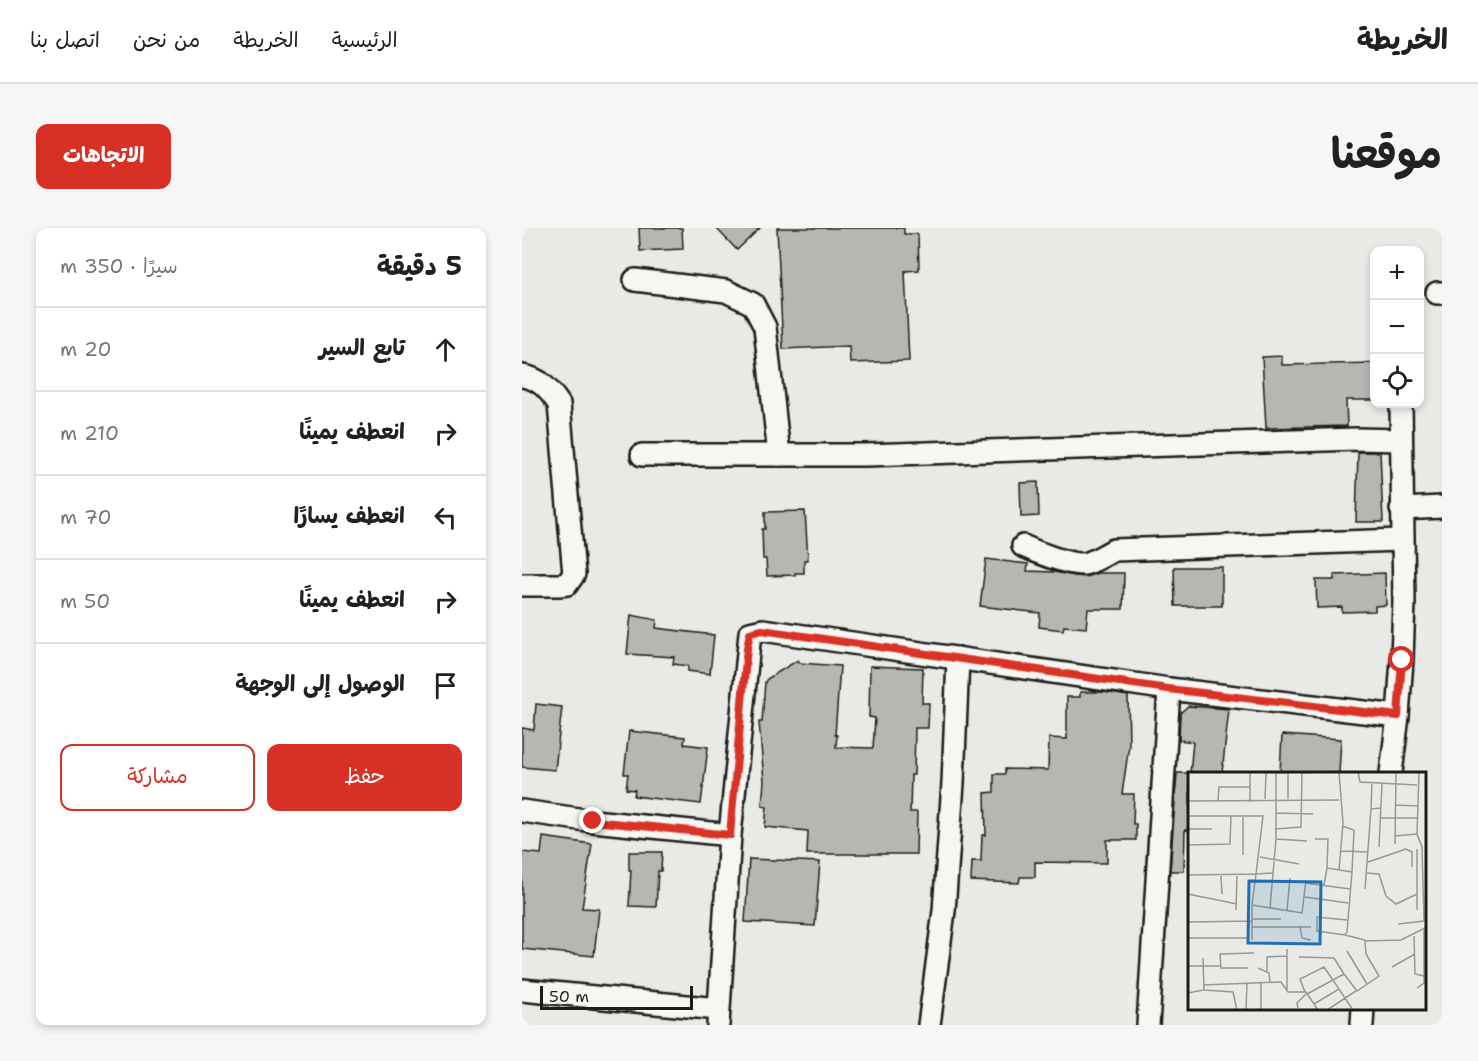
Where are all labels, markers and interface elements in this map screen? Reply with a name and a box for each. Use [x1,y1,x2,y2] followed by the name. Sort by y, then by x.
[1357,20,1448,58] text: الخريطة
[30,26,100,54] text: اتصل بنا
[133,26,200,54] text: من نحن
[233,26,299,54] text: الخريطة
[332,26,398,54] text: الرئيسية
[36,124,171,189] button: الاتجاهات
[1331,125,1442,181] text: موقعنا
[1370,246,1424,408] map controls
[1370,246,1424,300] button: +
[377,248,462,283] text: 5 دقيقة
[60,253,178,279] text: سيرًا · 350 m
[1370,300,1424,354] button: −
[319,333,405,362] text: تابع السير
[429,333,462,366] icon: ahead
[60,336,111,362] text: 20 m
[1370,354,1424,408] button: locate
[299,417,405,446] text: انعطف يمينًا
[429,417,462,450] icon: right
[60,420,119,446] text: 210 m
[293,501,405,530] text: انعطف يسارًا
[429,501,462,534] icon: left
[60,504,112,530] text: 70 m
[299,585,405,614] text: انعطف يمينًا
[429,585,462,618] icon: right
[60,588,110,614] text: 50 m
[1388,646,1414,672] route start
[235,669,405,698] text: الوصول إلى الوجهة
[429,669,462,702] icon: arrive
[60,744,255,811] button: مشاركة
[267,744,462,811] button: حفظ
[1188,772,1427,1010] inset map
[579,807,605,833] route end
[540,983,693,1010] scale bar
[549,986,589,1007] text: 50 m

